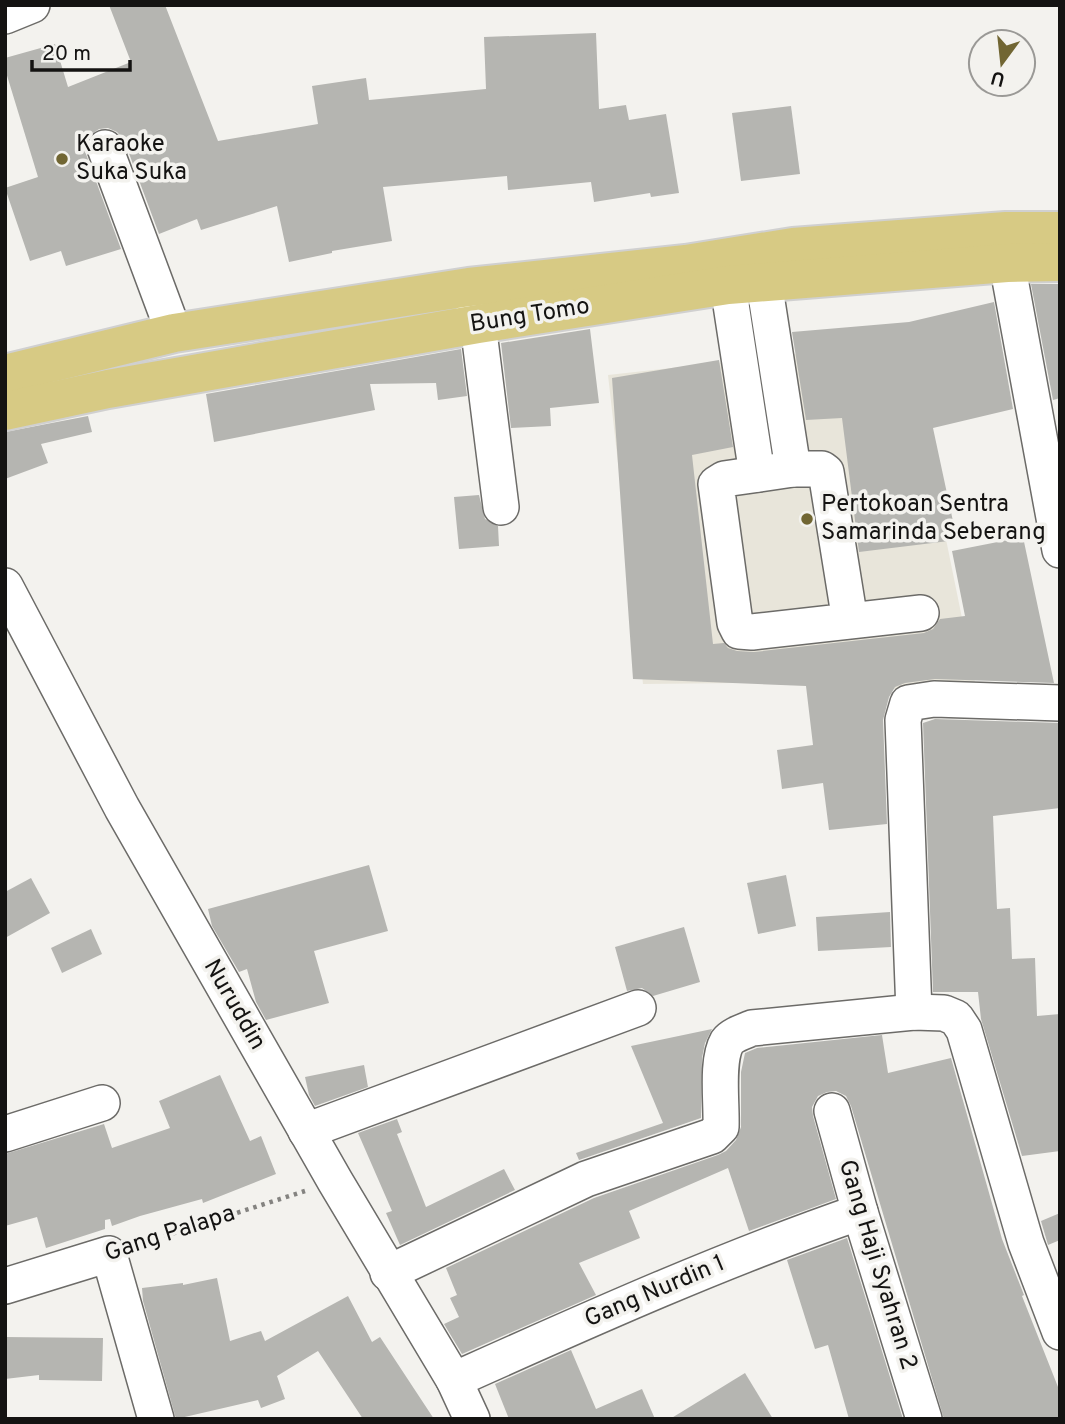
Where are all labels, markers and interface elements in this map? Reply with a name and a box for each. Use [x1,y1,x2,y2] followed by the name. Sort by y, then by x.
[32,28,130,72] scale bar
[967,28,1037,98] north arrow
[42,41,91,68] text: 20 m
[988,64,1008,91] text: U
[76,130,187,188] place label: Karaoke Suka Suka
[54,151,70,167] marker: Karaoke Suka Suka
[468,292,592,340] street label: Bung Tomo
[821,490,1046,548] place label: Pertokoan Sentra Samarinda Seberang
[799,511,815,527] marker: Pertokoan Sentra Samarinda Seberang
[196,954,272,1056] street label: Nuruddin
[831,1156,923,1374] street label: Gang Haji Syahran 2
[101,1199,239,1269] street label: Gang Palapa
[580,1249,730,1335] street label: Gang Nurdin 1

